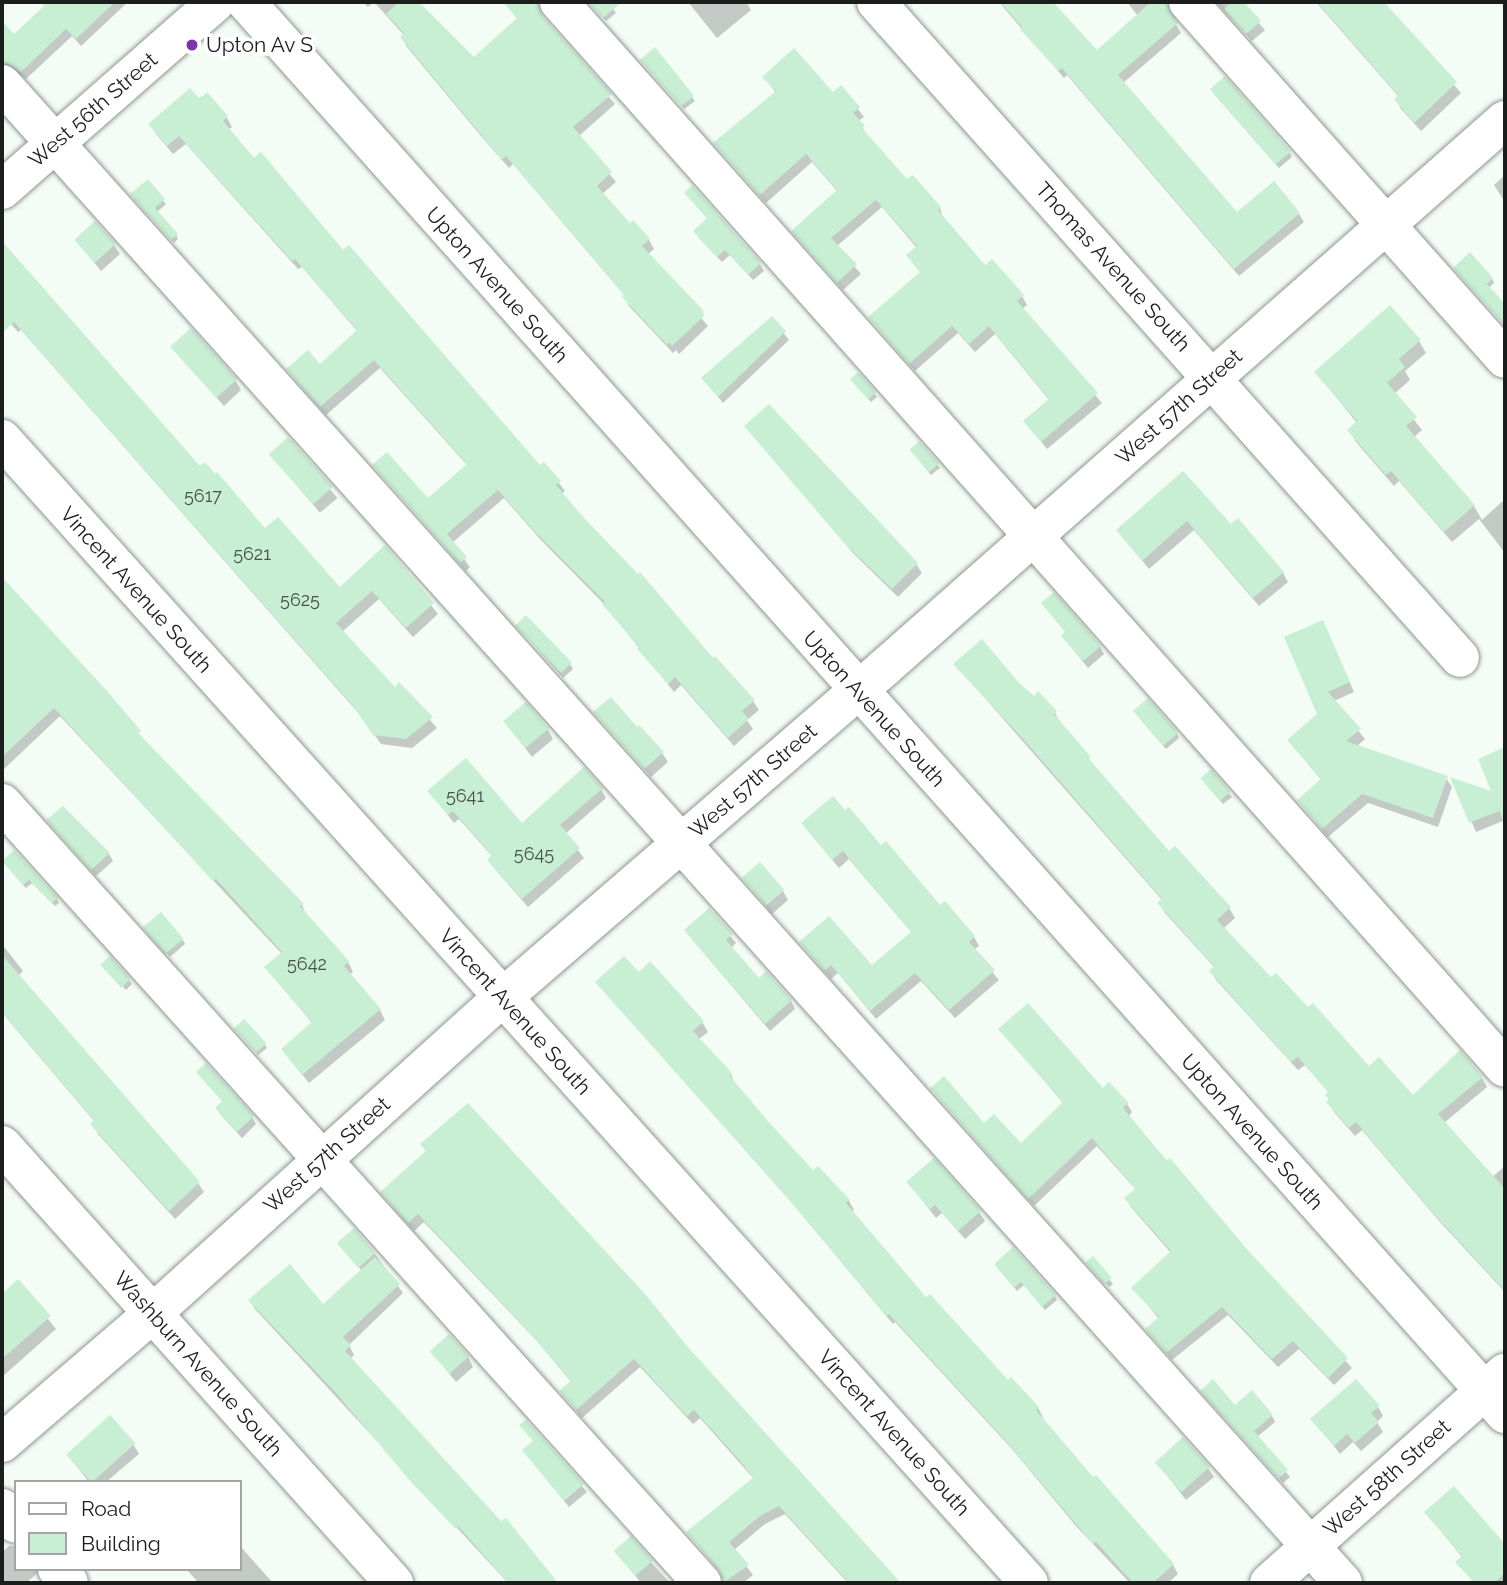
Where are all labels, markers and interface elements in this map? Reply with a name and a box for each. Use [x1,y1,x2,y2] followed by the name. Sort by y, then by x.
[206,32,314,58] place label: Upton Av S
[184,37,200,53] marker: Upton Av S
[23,47,163,173] street label: West 56th Street
[1030,177,1196,357] street label: Thomas Avenue South
[420,202,574,368] street label: Upton Avenue South
[1111,344,1247,470] street label: West 57th Street
[184,485,222,507] house number: 5617
[55,502,217,678] street label: Vincent Avenue South
[233,543,271,565] house number: 5621
[280,589,320,611] house number: 5625
[797,626,951,792] street label: Upton Avenue South
[684,719,822,843] street label: West 57th Street
[446,785,484,807] house number: 5641
[514,843,554,865] house number: 5645
[434,924,596,1100] street label: Vincent Avenue South
[287,953,327,975] house number: 5642
[1175,1049,1329,1215] street label: Upton Avenue South
[259,1092,395,1218] street label: West 57th Street
[108,1266,288,1462] street label: Washburn Avenue South
[813,1345,975,1521] street label: Vincent Avenue South
[1318,1414,1456,1542] street label: West 58th Street
[14,1480,242,1571] legend
[81,1496,131,1521] text: Road
[81,1531,161,1556] text: Building

